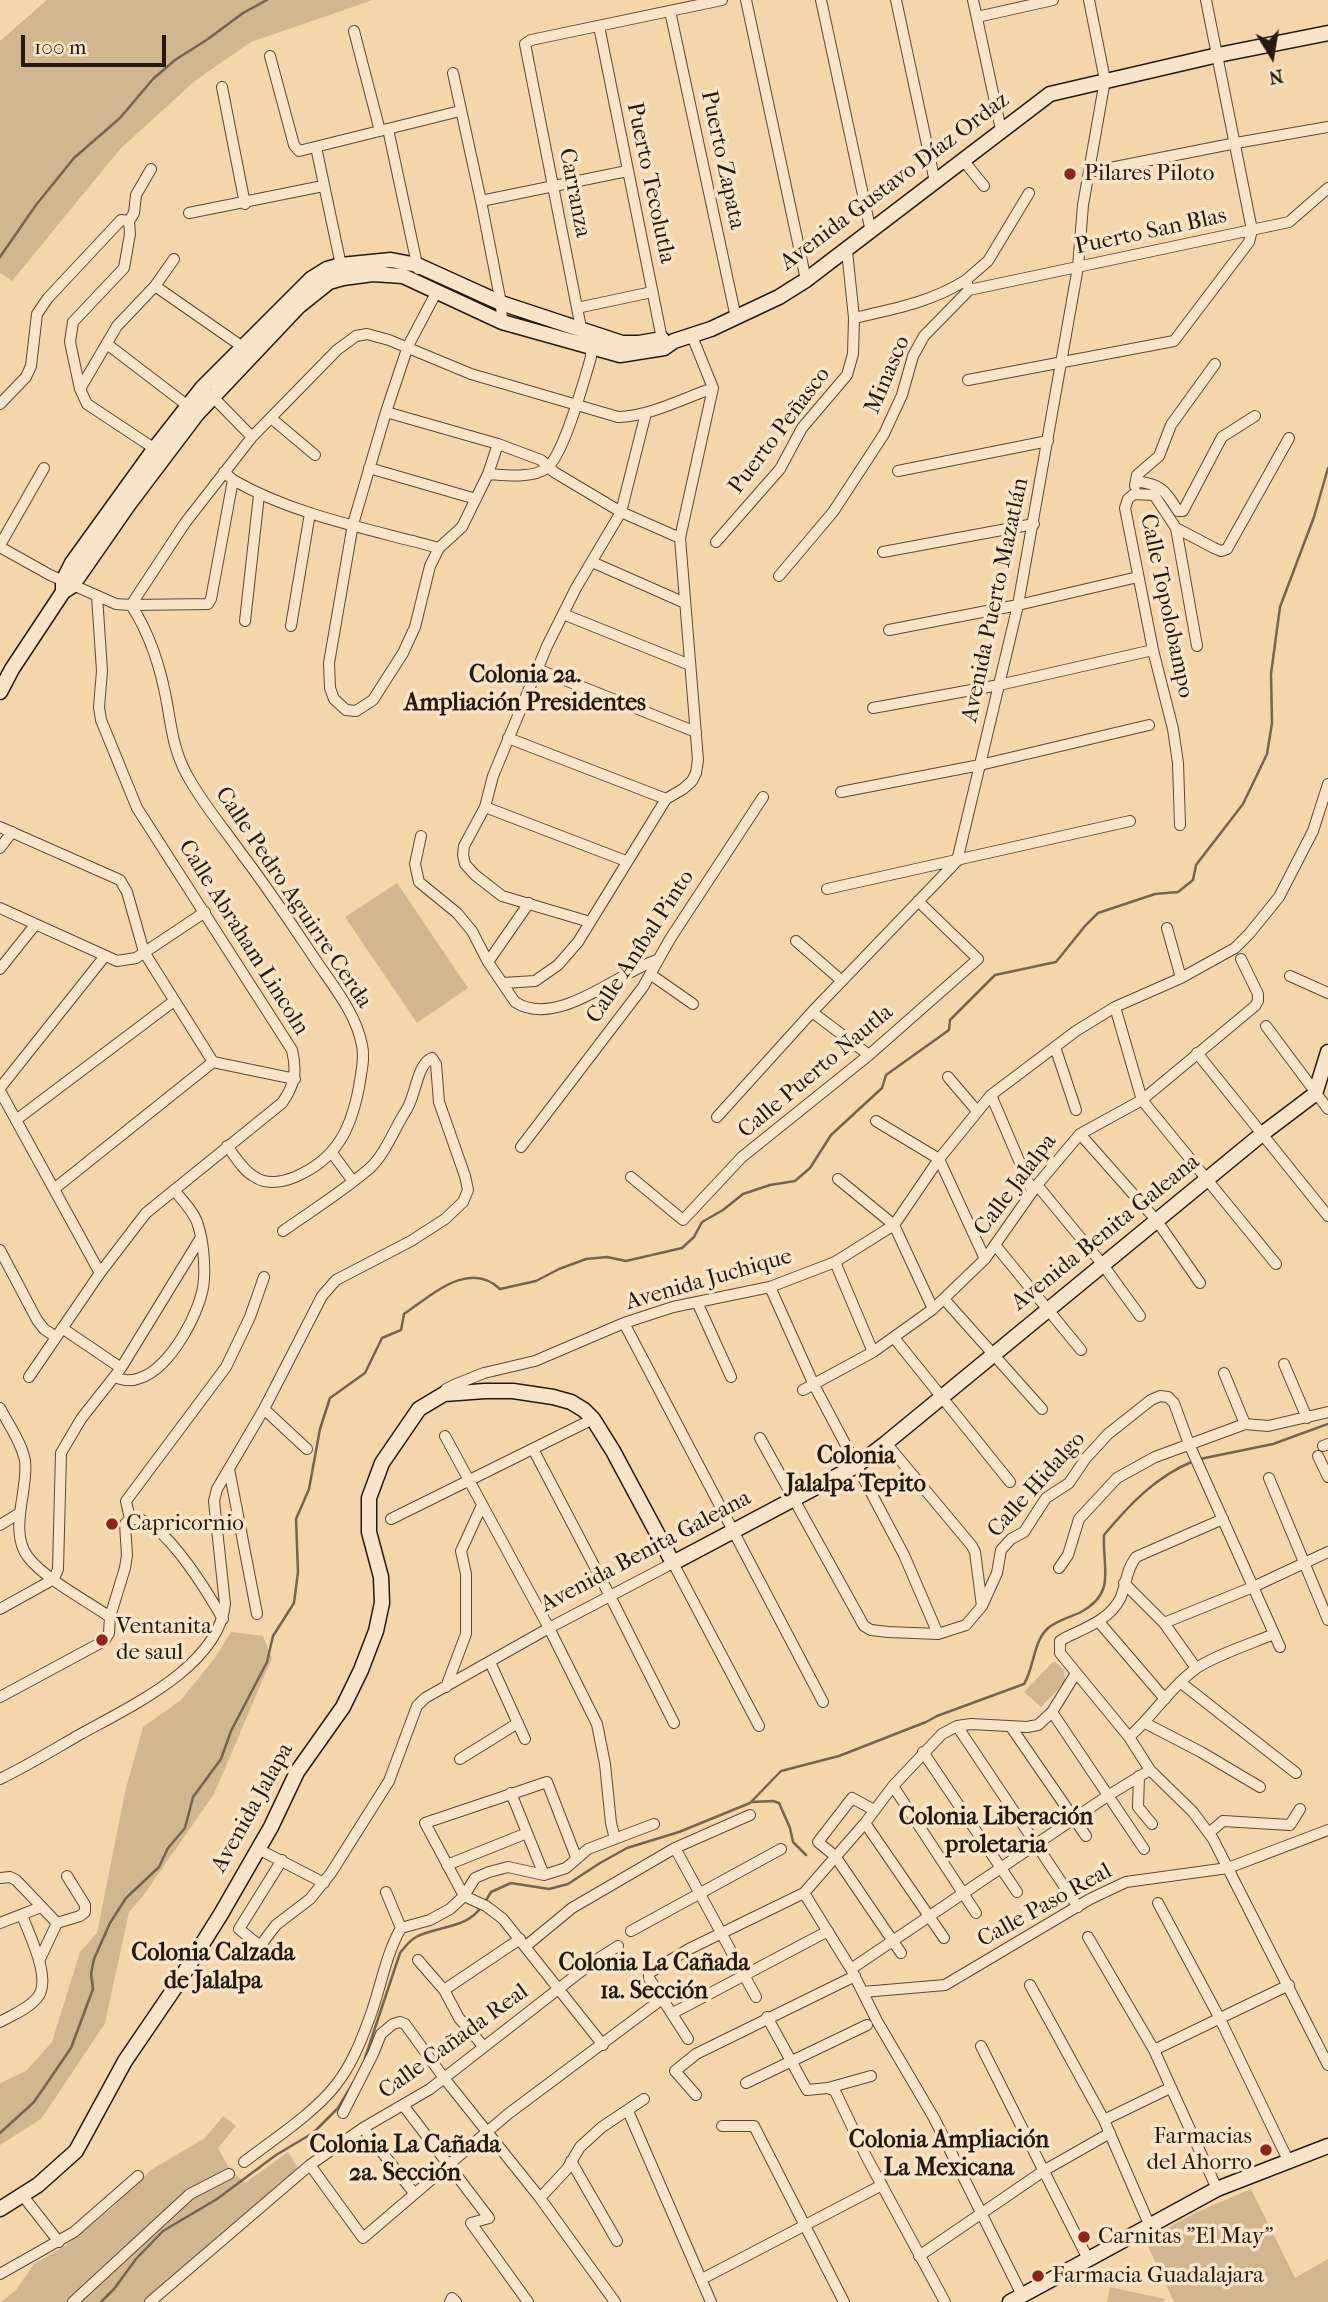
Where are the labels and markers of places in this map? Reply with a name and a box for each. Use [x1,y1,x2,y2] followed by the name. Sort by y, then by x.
[1084,160,1214,188] place label: Pilares Piloto
[1062,166,1078,182] marker: Pilares Piloto
[126,1510,244,1538] place label: Capricornio
[104,1516,120,1532] marker: Capricornio
[116,1613,212,1667] place label: Ventanita de saul
[94,1632,110,1648] marker: Ventanita de saul
[1147,2123,1252,2177] place label: Farmacias del Ahorro
[1258,2142,1274,2158] marker: Farmacias del Ahorro
[1098,2223,1273,2251] place label: Carnitas "El May"
[1076,2229,1092,2245] marker: Carnitas "El May"
[1052,2262,1264,2290] place label: Farmacia Guadalajara
[1030,2268,1046,2284] marker: Farmacia Guadalajara

